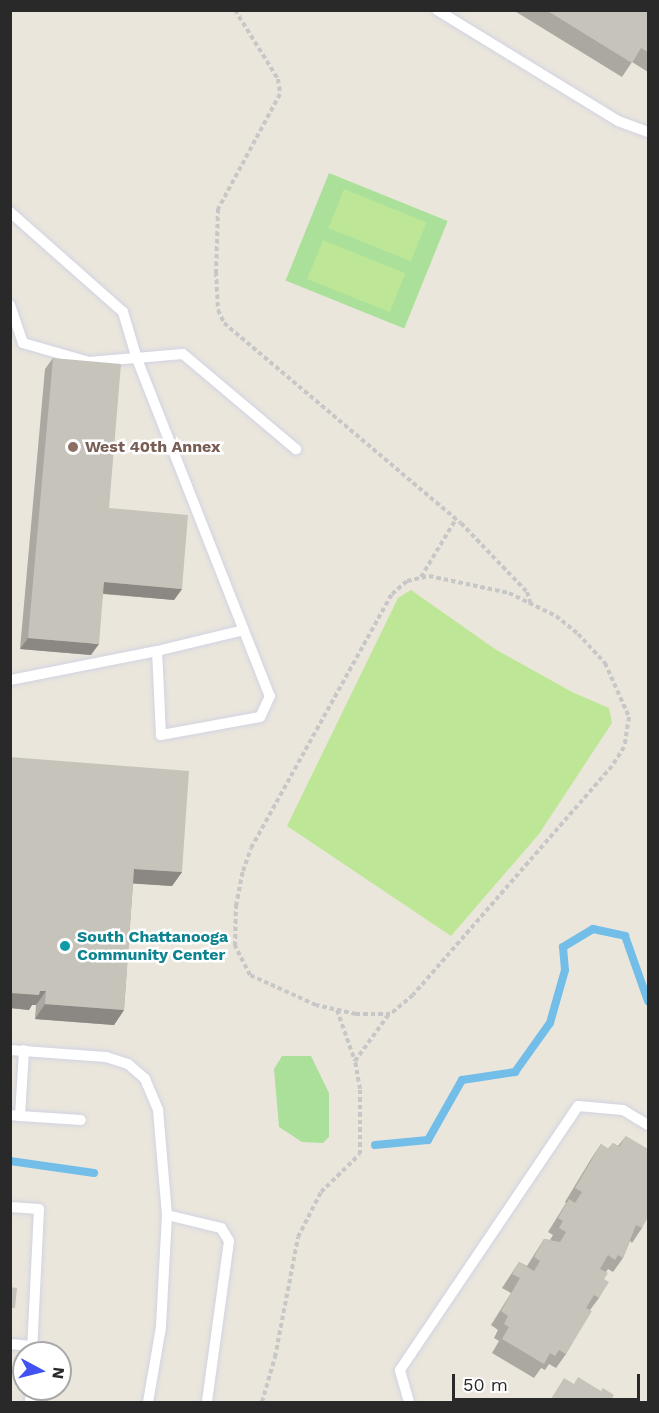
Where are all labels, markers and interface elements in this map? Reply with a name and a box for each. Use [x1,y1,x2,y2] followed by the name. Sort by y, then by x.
[85,437,221,457] place label: West 40th Annex
[66,440,80,454] marker: West 40th Annex
[77,927,228,965] place label: South Chattanooga Community Center
[58,939,72,953] marker: South Chattanooga Community Center
[12,1341,72,1401] north arrow
[455,1362,642,1400] scale bar
[48,1366,69,1380] text: N
[463,1374,508,1395] text: 50 m

